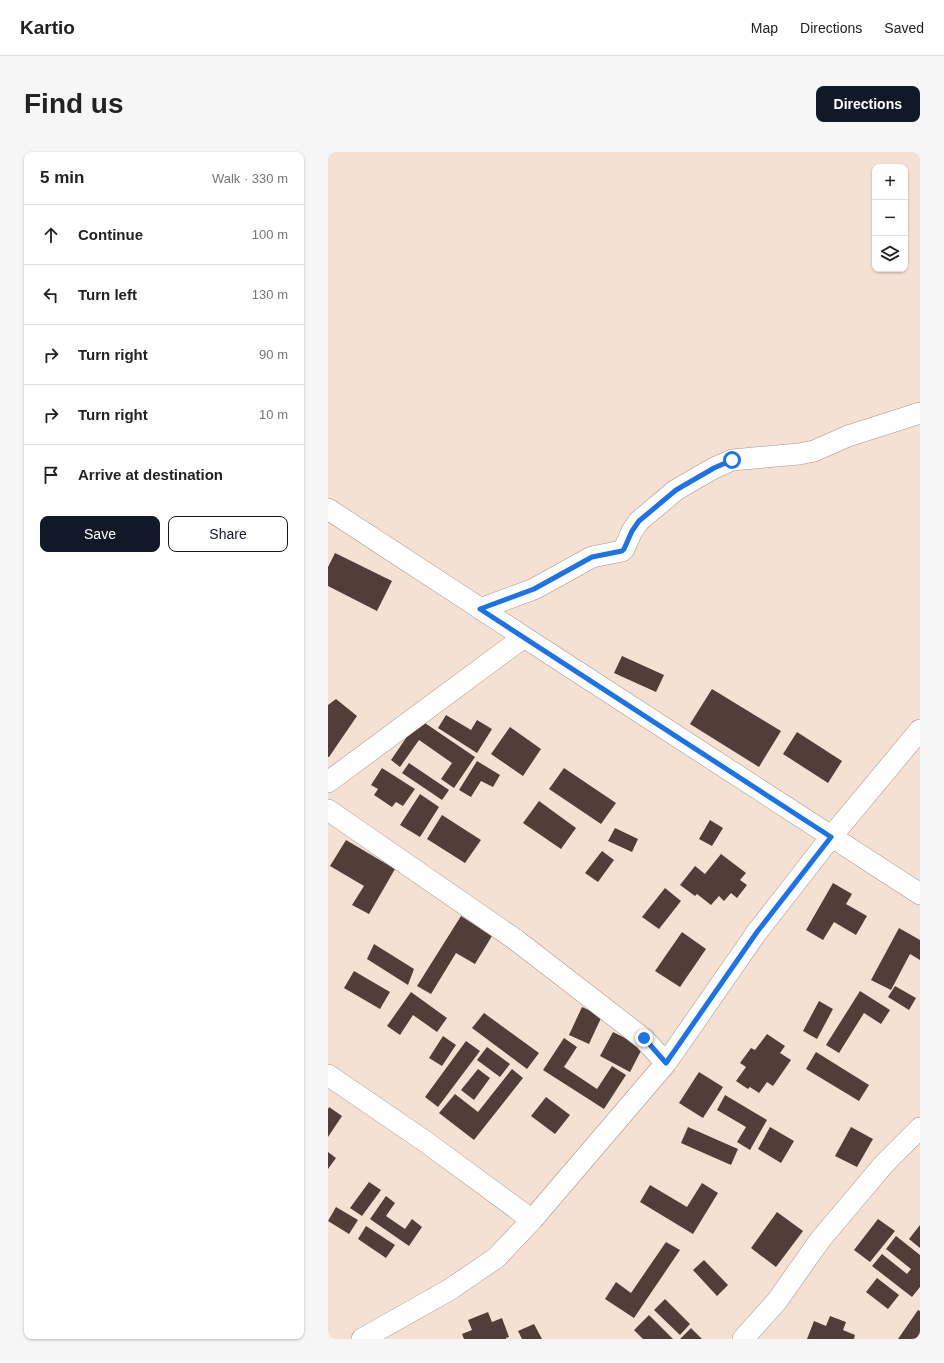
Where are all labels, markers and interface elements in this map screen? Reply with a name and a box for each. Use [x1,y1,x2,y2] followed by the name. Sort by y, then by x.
[20,17,75,38] text: Kartio
[751,20,778,36] text: Map
[800,20,862,36] text: Directions
[884,20,924,36] text: Saved
[816,86,920,122] button: Directions
[24,88,124,119] text: Find us
[872,164,908,272] map controls
[872,164,908,200] button: +
[40,168,84,187] text: 5 min
[212,171,288,186] text: Walk · 330 m
[872,200,908,236] button: −
[40,224,62,246] icon: ahead
[78,226,143,243] text: Continue
[252,227,288,242] text: 100 m
[872,236,908,272] button: layers
[40,284,62,306] icon: left
[78,286,137,303] text: Turn left
[252,287,288,302] text: 130 m
[40,344,62,366] icon: right
[78,346,148,363] text: Turn right
[259,347,288,362] text: 90 m
[40,404,62,426] icon: right
[78,406,148,423] text: Turn right
[259,407,288,422] text: 10 m
[723,451,741,469] route start
[40,464,62,486] icon: arrive
[78,466,223,483] text: Arrive at destination
[40,516,160,552] button: Save
[168,516,288,552] button: Share
[635,1029,653,1047] route end

